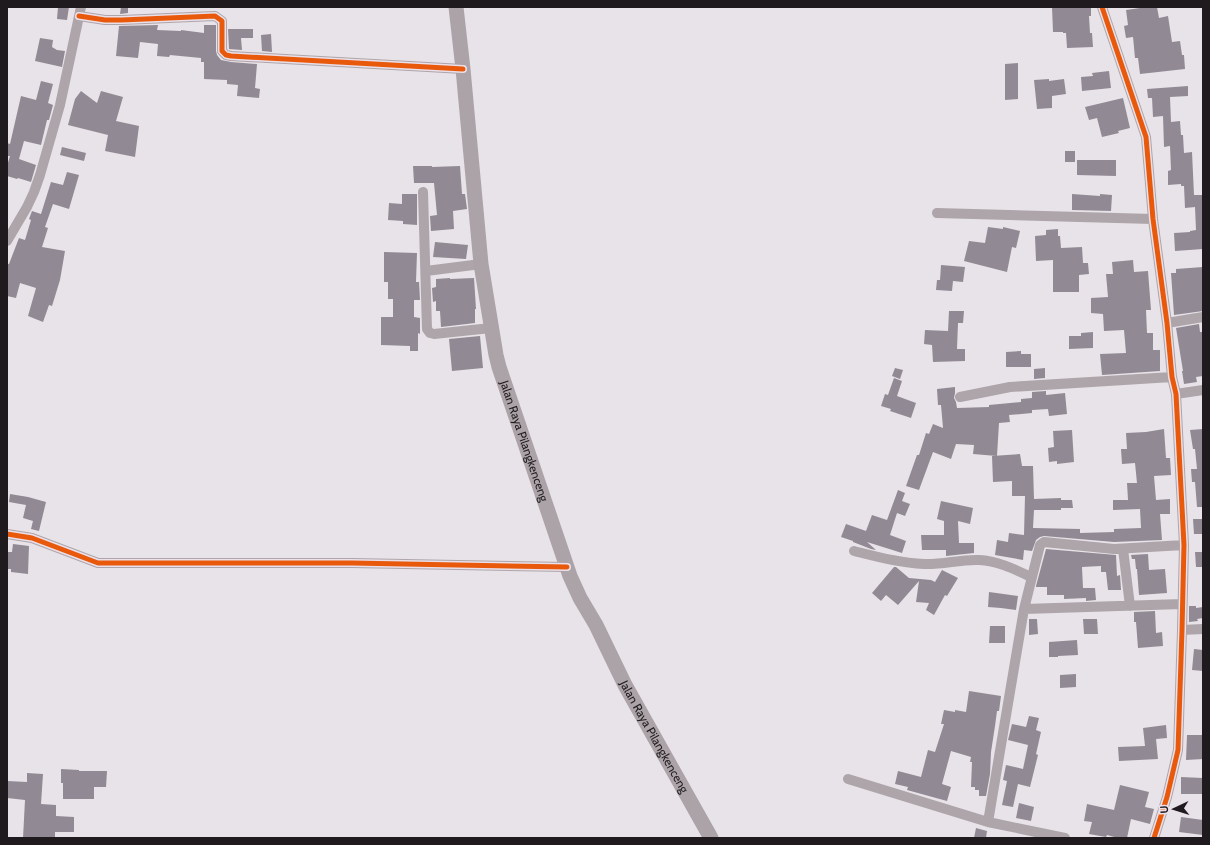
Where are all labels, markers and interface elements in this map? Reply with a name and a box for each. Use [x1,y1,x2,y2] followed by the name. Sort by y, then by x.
[497,377,552,504] street label: Jalan Raya Pilangkenceng
[616,677,693,796] street label: Jalan Raya Pilangkenceng
[1154,789,1194,829] north arrow
[1157,805,1171,814] text: U

